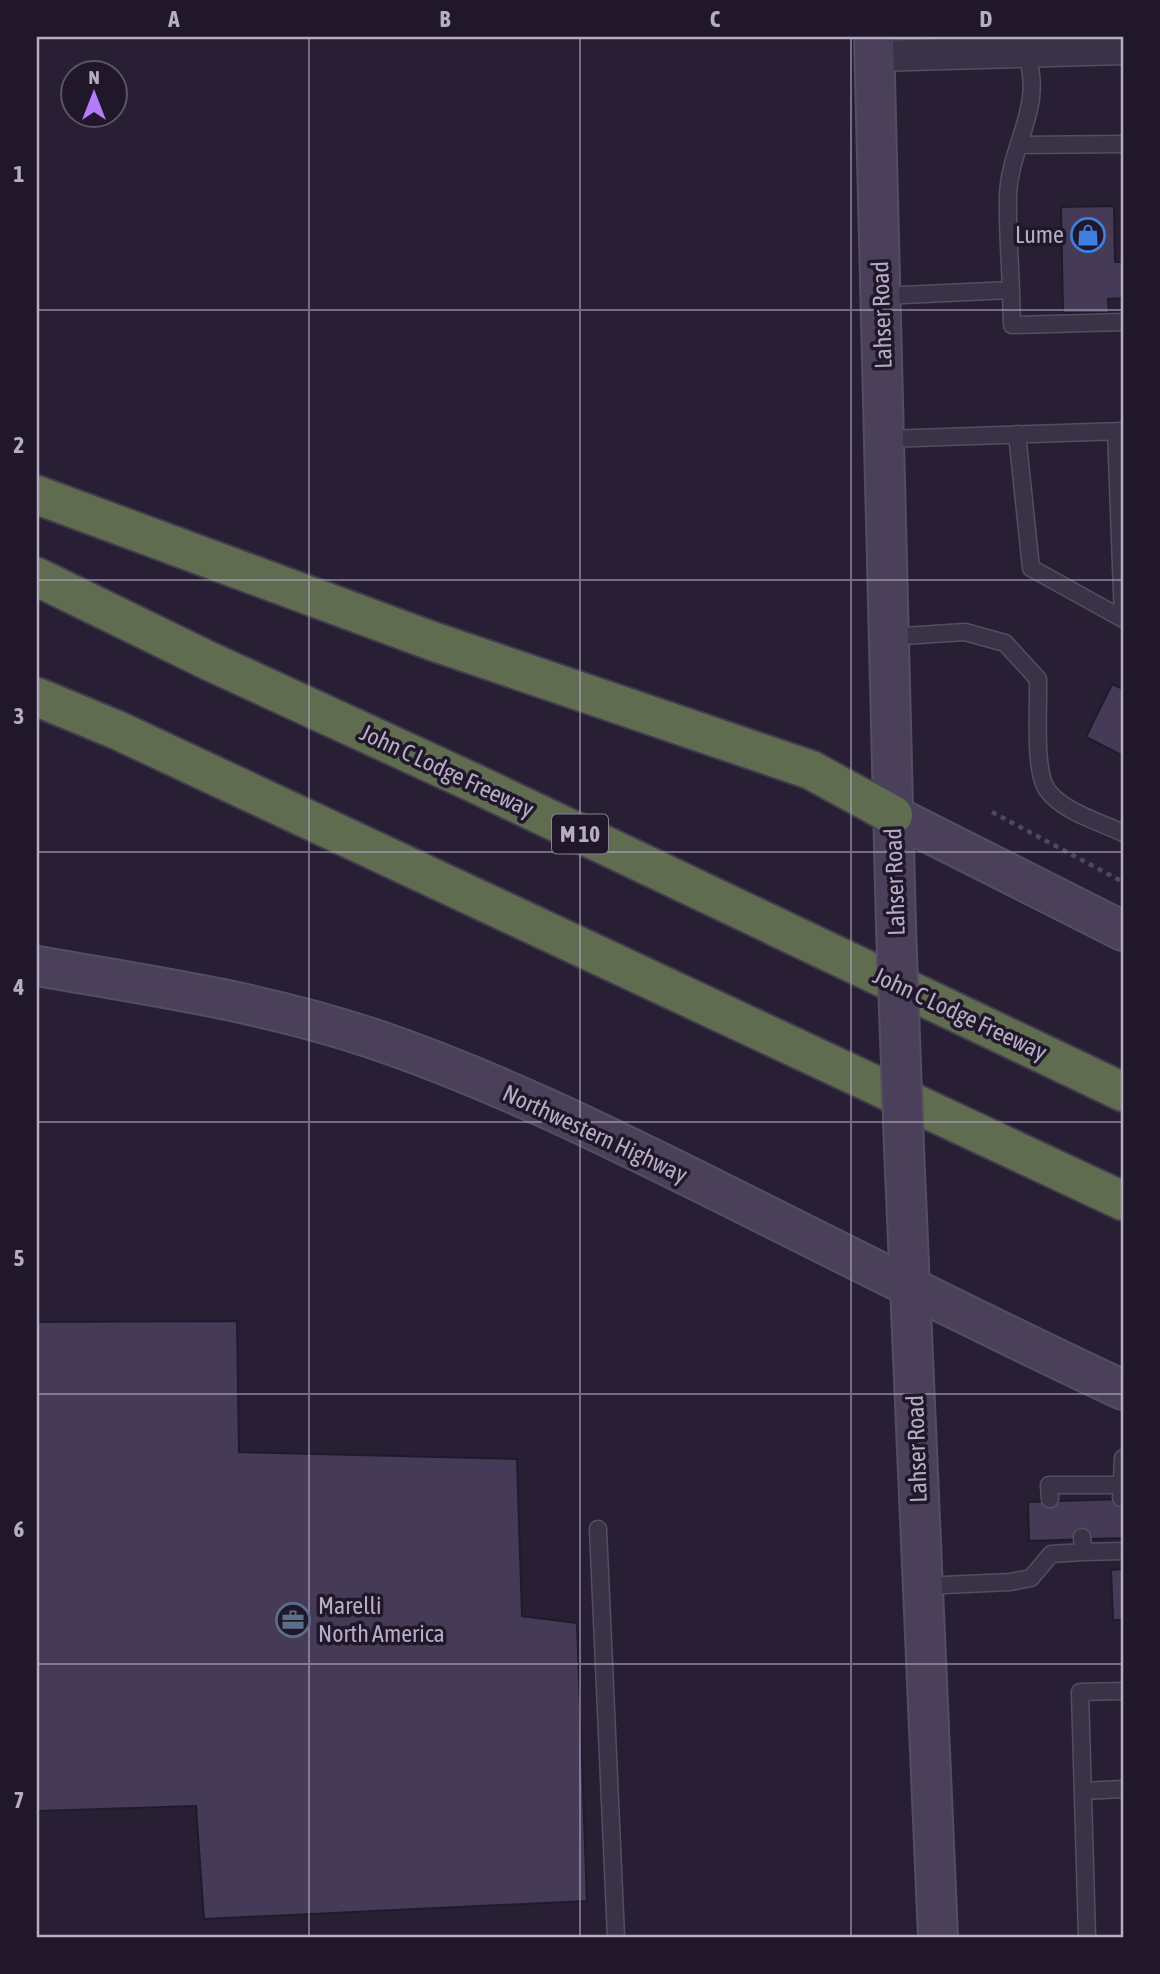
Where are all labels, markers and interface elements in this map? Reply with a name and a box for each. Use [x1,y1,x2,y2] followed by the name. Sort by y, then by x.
[167,6,180,32] text: A
[440,6,451,32] text: B
[710,6,721,32] text: C
[980,6,993,32] text: D
[60,60,130,130] north arrow
[88,66,100,88] text: N
[14,161,25,187] text: 1
[1069,216,1107,254] shop icon: Lume
[1015,221,1064,248] place label: Lume
[866,261,897,369] street label: Lahser Road
[14,432,24,458] text: 2
[14,703,24,729] text: 3
[356,718,538,823] street label: John C Lodge Freeway
[552,814,608,854] road number: M 10
[879,828,910,936] street label: Lahser Road
[869,961,1051,1066] street label: John C Lodge Freeway
[13,974,25,1000] text: 4
[499,1079,692,1188] street label: Northwestern Highway
[14,1245,25,1271] text: 5
[901,1395,932,1503] street label: Lahser Road
[14,1516,25,1542] text: 6
[318,1592,445,1647] place label: Marelli North America
[274,1601,312,1639] office icon: Marelli North America
[14,1787,24,1813] text: 7

